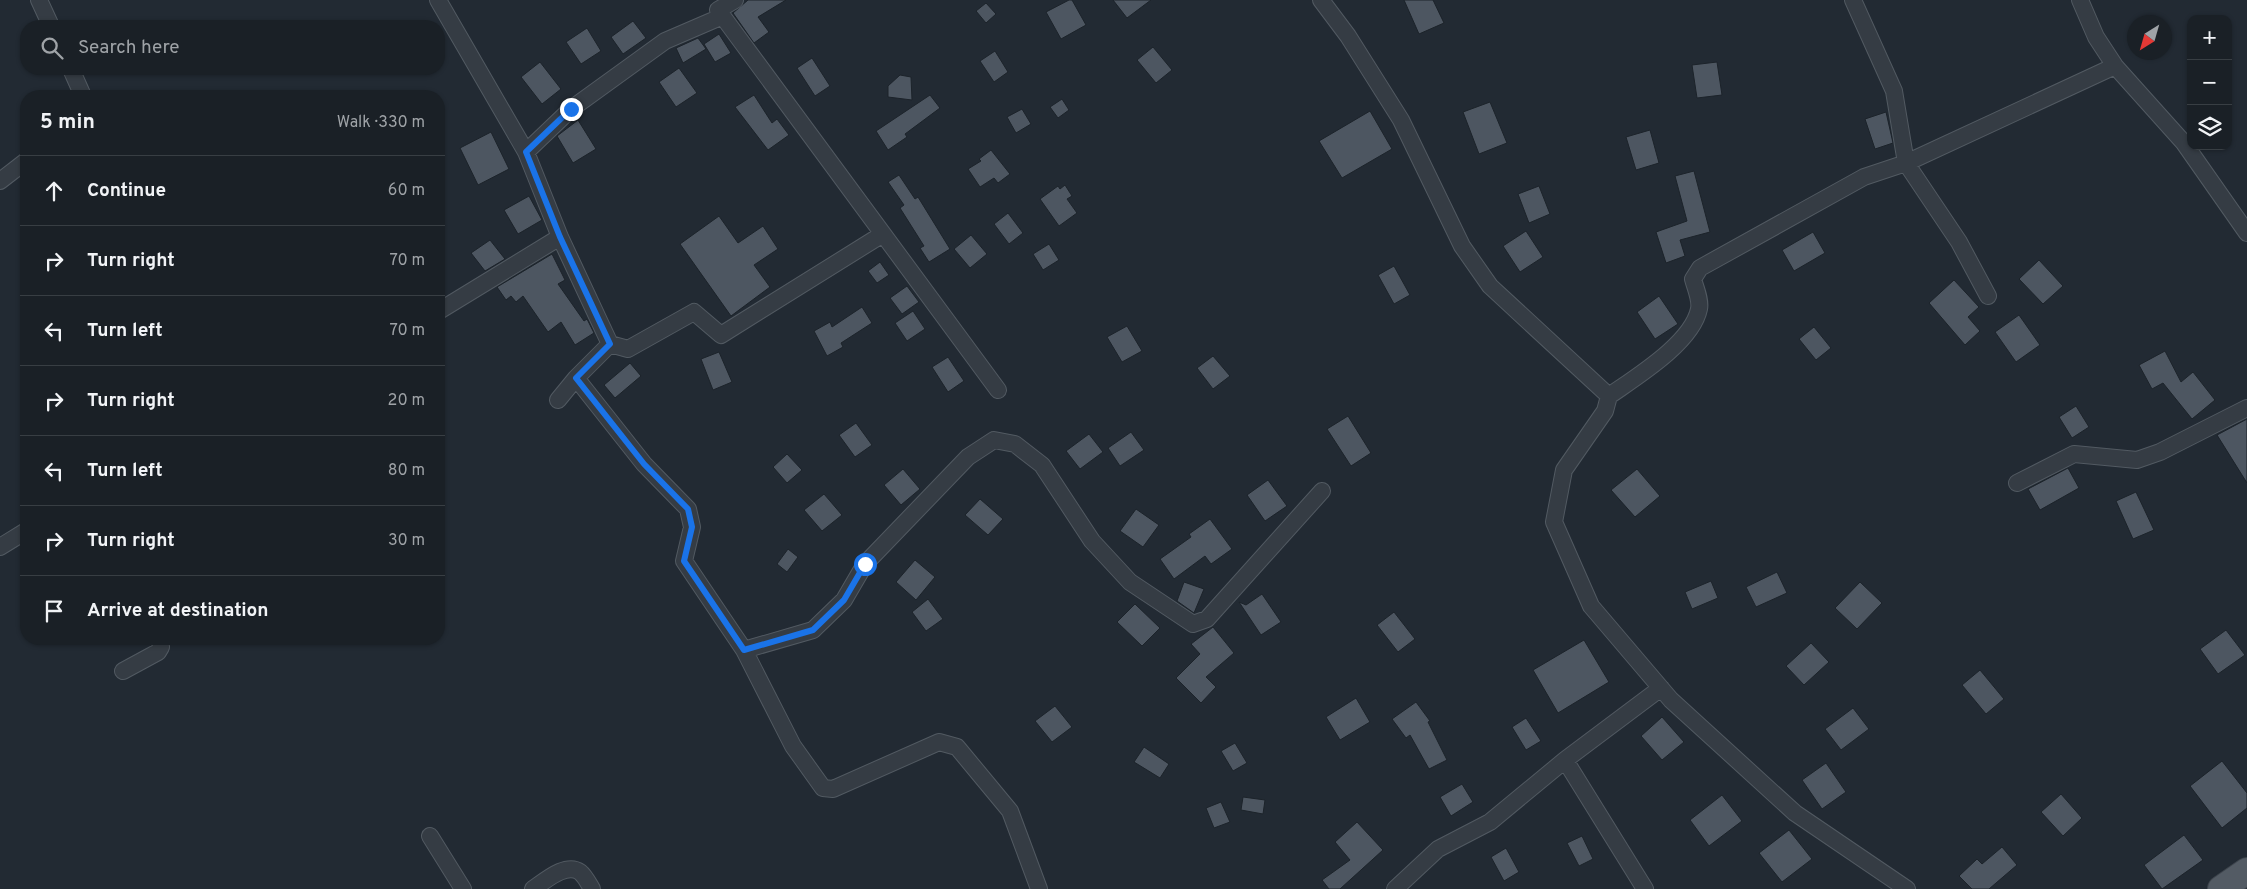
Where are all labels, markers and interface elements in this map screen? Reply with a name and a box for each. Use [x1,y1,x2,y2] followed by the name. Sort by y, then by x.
[2127,15,2172,60] north arrow
[2187,15,2232,150] map controls
[2187,15,2232,60] button: +
[20,20,445,75] search box
[38,34,66,62] icon: search
[78,36,180,60] text: Search here
[2187,60,2232,105] button: −
[560,98,583,121] route end
[2187,105,2232,150] button: layers
[40,109,95,136] text: 5 min
[337,113,425,133] text: Walk · 330 m
[40,177,68,205] icon: ahead
[87,179,166,203] text: Continue
[388,181,425,201] text: 60 m
[40,247,68,275] icon: right
[87,249,175,273] text: Turn right
[390,251,425,271] text: 70 m
[40,317,68,345] icon: left
[87,319,163,343] text: Turn left
[390,321,425,341] text: 70 m
[40,387,68,415] icon: right
[87,389,175,413] text: Turn right
[388,391,425,411] text: 20 m
[40,457,68,485] icon: left
[87,459,163,483] text: Turn left
[388,461,425,481] text: 80 m
[40,527,68,555] icon: right
[87,529,175,553] text: Turn right
[388,531,425,551] text: 30 m
[854,553,877,576] route start
[40,597,68,625] icon: arrive
[87,599,268,623] text: Arrive at destination

